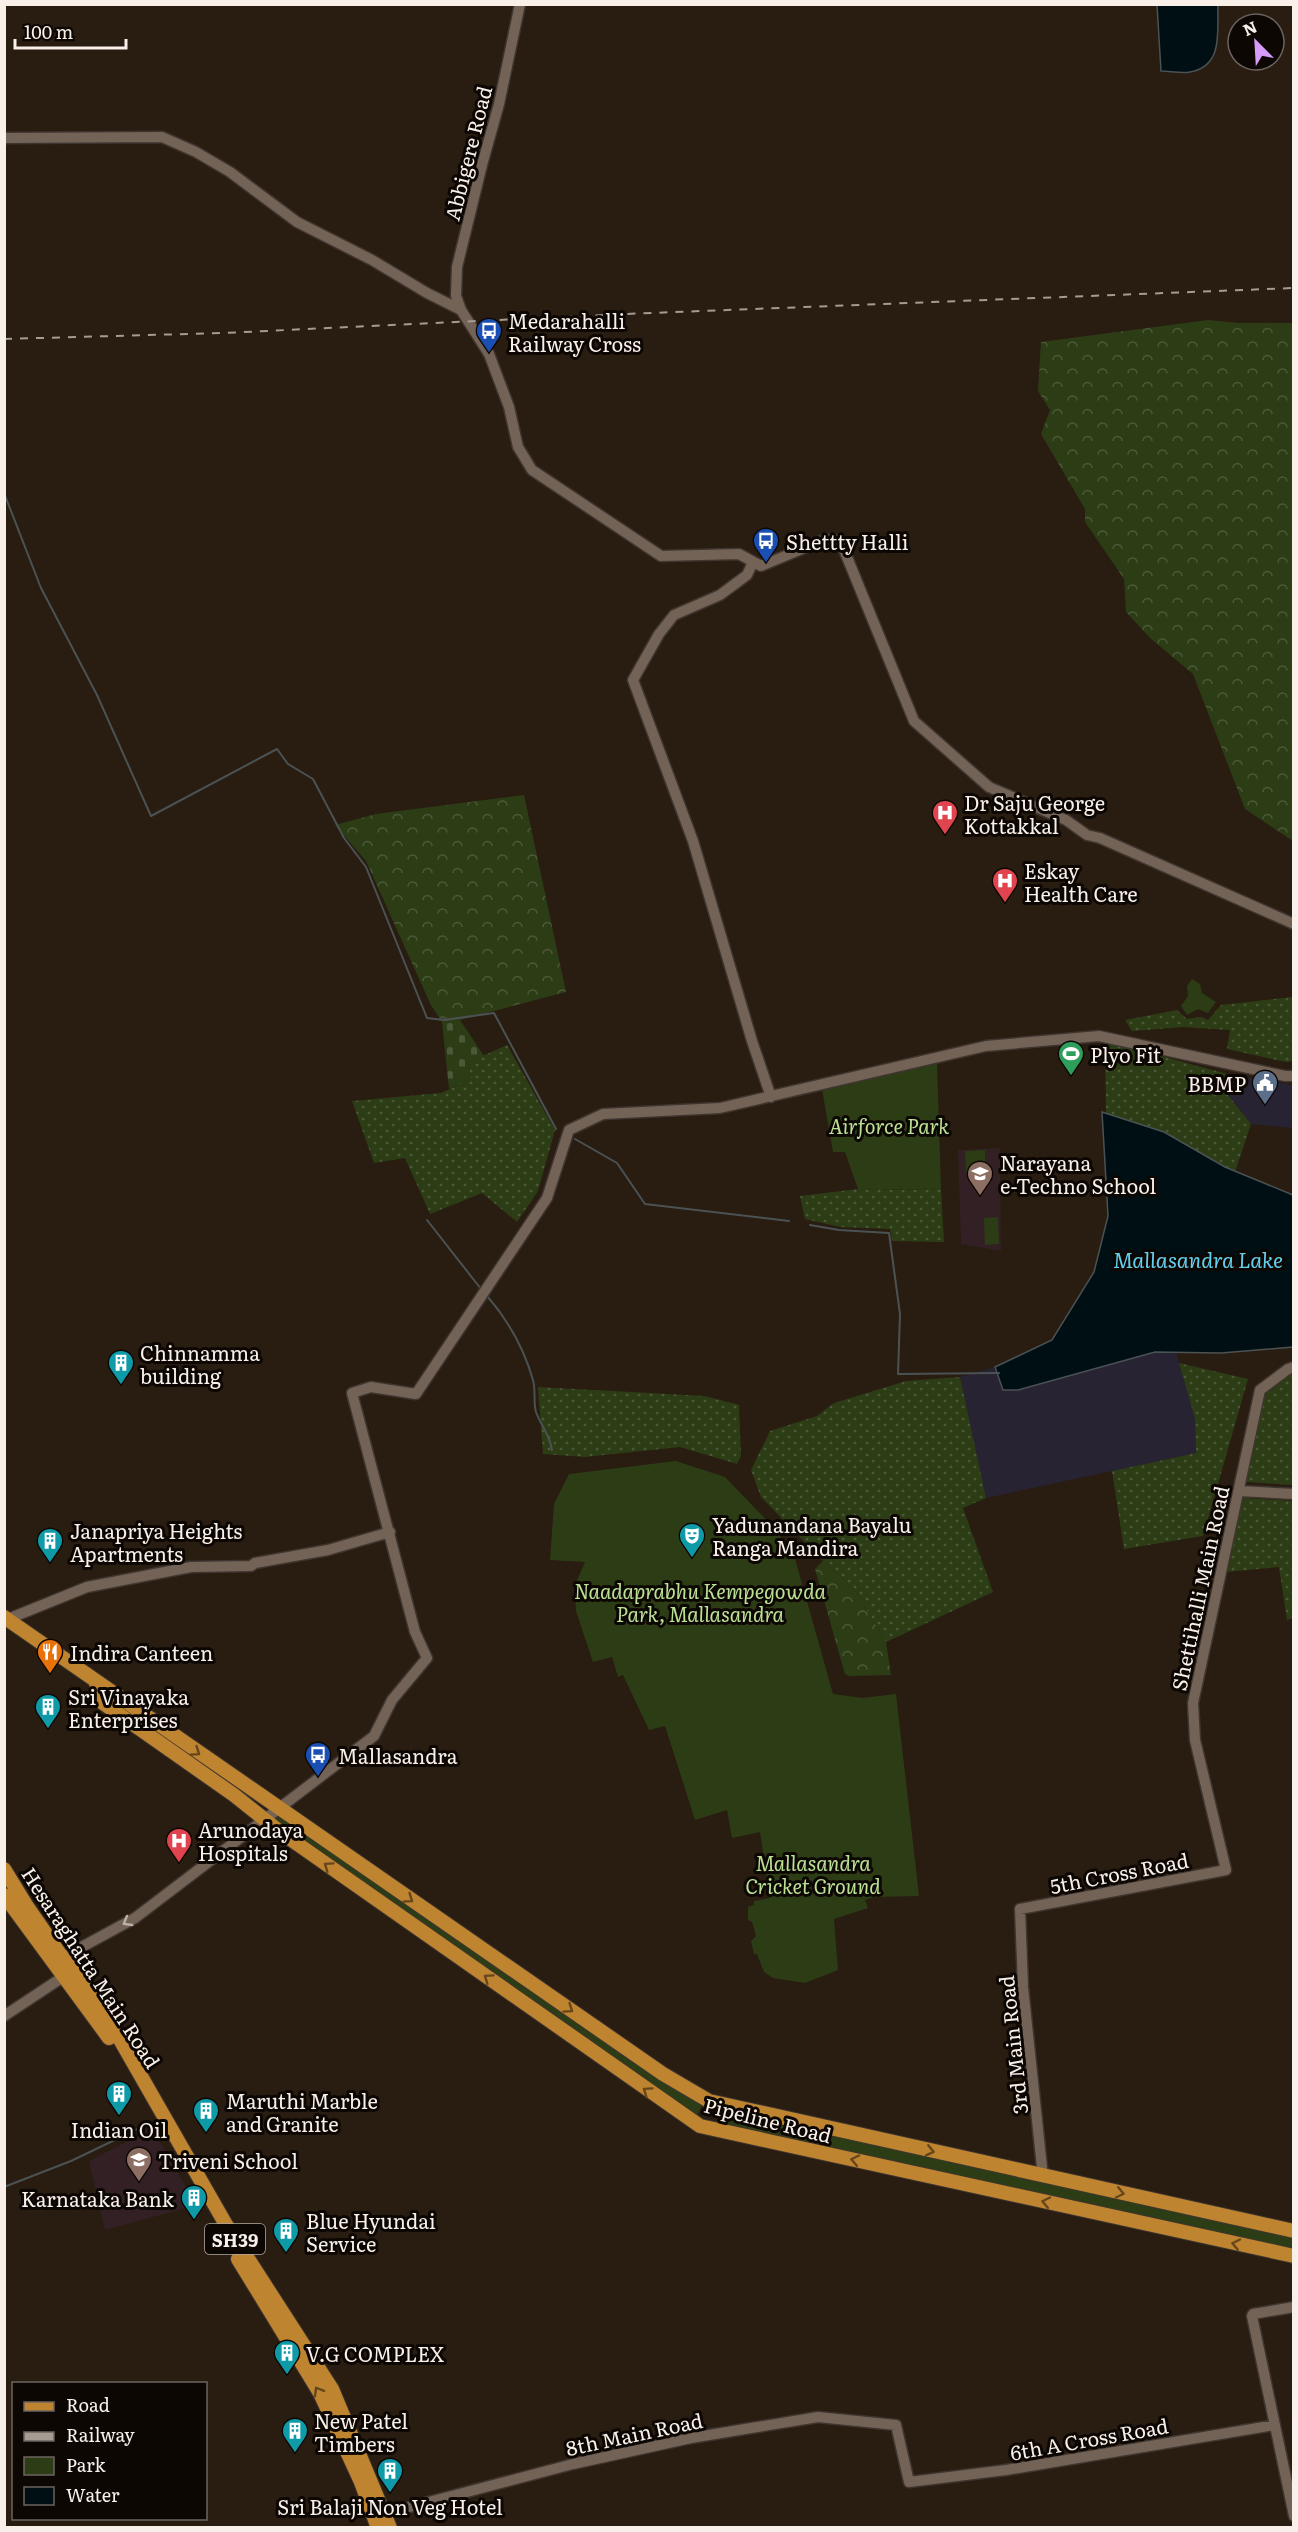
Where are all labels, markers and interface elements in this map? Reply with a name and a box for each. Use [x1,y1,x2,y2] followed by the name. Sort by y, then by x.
[15,12,126,50] scale bar
[1226,12,1286,72] north arrow
[1238,14,1261,41] text: N
[24,18,73,45] text: 100 m
[436,83,498,223] street label: Abbigere Road
[508,305,641,358] place label: Medarahalli Railway Cross
[474,316,504,354] bus stop icon: Medarahalli Railway Cross
[751,526,781,564] bus stop icon: Shettty Halli
[786,526,909,556] place label: Shettty Halli
[964,787,1105,840] place label: Dr Saju George Kottakkal
[930,798,960,836] hospital icon: Dr Saju George Kottakkal
[1024,855,1138,908] place label: Eskay Health Care
[990,866,1020,904] hospital icon: Eskay Health Care
[1056,1039,1086,1077] sports icon: Plyo Fit
[1090,1039,1161,1069] place label: Plyo Fit
[1188,1068,1246,1098] place label: BBMP
[1250,1068,1280,1106] public building icon: BBMP
[829,1110,949,1140] park label: Airforce Park
[1000,1147,1157,1200] place label: Narayana e-Techno School
[965,1159,995,1197] school or university icon: Narayana e-Techno School
[1113,1243,1283,1274] water label: Mallasandra Lake
[140,1337,260,1390] place label: Chinnamma building
[106,1348,136,1386] building icon: Chinnamma building
[1163,1483,1235,1693] street label: Shettihalli Main Road
[712,1509,912,1562] place label: Yadunandana Bayalu Ranga Mandira
[70,1515,242,1568] place label: Janapriya Heights Apartments
[677,1521,707,1559] theatre icon: Yadunandana Bayalu Ranga Mandira
[35,1526,65,1564] building icon: Janapriya Heights Apartments
[574,1575,827,1628] park label: Naadaprabhu Kempegowda Park, Mallasandra
[35,1637,65,1675] restaurant icon: Indira Canteen
[70,1637,213,1667] place label: Indira Canteen
[68,1681,189,1734] place label: Sri Vinayaka Enterprises
[33,1692,63,1730] building icon: Sri Vinayaka Enterprises
[303,1740,333,1778] bus stop icon: Mallasandra
[338,1740,458,1770] place label: Mallasandra
[190,1745,201,1756] one-way arrow
[198,1814,303,1867] place label: Arunodaya Hospitals
[164,1826,194,1864] hospital icon: Arunodaya Hospitals
[1047,1844,1191,1900] street label: 5th Cross Road
[745,1847,881,1900] park label: Mallasandra Cricket Ground
[16,1860,168,2074] street label: Hesaraghatta Main Road
[324,1862,335,1873] one-way arrow
[402,1891,413,1902] one-way arrow
[123,1915,133,1927] one-way arrow
[990,1974,1034,2116] street label: 3rd Main Road
[483,1975,494,1986] one-way arrow
[562,2002,573,2013] one-way arrow
[104,2079,134,2117] building icon: Indian Oil
[226,2085,378,2138] place label: Maruthi Marble and Granite
[643,2087,654,2098] one-way arrow
[701,2089,835,2149] street label: Pipeline Road
[191,2096,221,2134] building icon: Maruthi Marble and Granite
[71,2114,168,2144] place label: Indian Oil
[924,2144,934,2157] one-way arrow
[124,2145,154,2183] school or university icon: Triveni School
[158,2145,298,2175] place label: Triveni School
[851,2154,861,2167] one-way arrow
[21,2183,175,2213] place label: Karnataka Bank
[179,2183,209,2221] building icon: Karnataka Bank
[1115,2186,1125,2199] one-way arrow
[1041,2196,1051,2209] one-way arrow
[306,2205,436,2258] place label: Blue Hyundai Service
[271,2216,301,2254] building icon: Blue Hyundai Service
[205,2224,265,2254] road number: SH39
[1231,2238,1241,2251] one-way arrow
[272,2338,302,2376] building icon: V.G COMPLEX
[306,2338,444,2368] place label: V.G COMPLEX
[12,2382,207,2520] legend
[314,2387,325,2397] one-way arrow
[66,2391,110,2418] text: Road
[563,2404,705,2462] street label: 8th Main Road
[314,2405,408,2458] place label: New Patel Timbers
[1008,2409,1170,2467] street label: 6th A Cross Road
[280,2416,310,2454] building icon: New Patel Timbers
[66,2421,135,2448] text: Railway
[66,2451,107,2478] text: Park
[375,2456,405,2494] building icon: Sri Balaji Non Veg Hotel
[66,2481,120,2508] text: Water
[277,2491,503,2521] place label: Sri Balaji Non Veg Hotel

